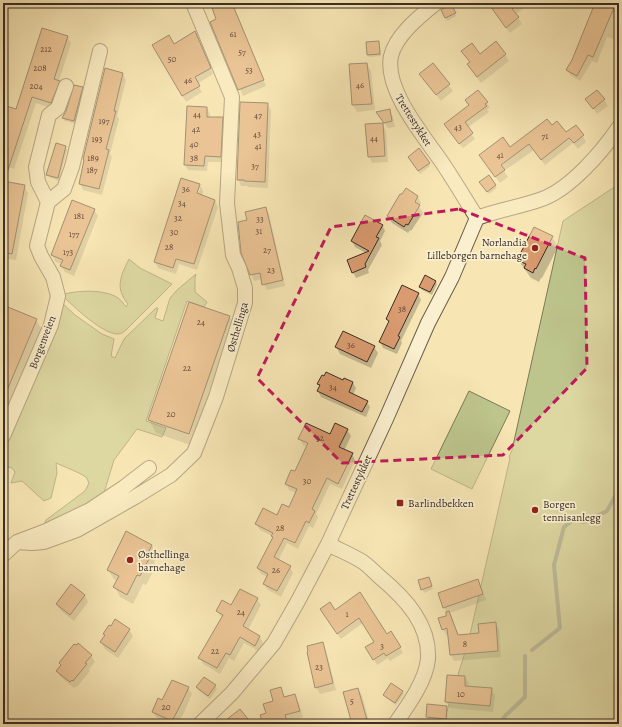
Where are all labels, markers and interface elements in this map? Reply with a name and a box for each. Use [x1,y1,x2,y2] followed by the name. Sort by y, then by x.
[229,28,237,40] house number: 61
[40,43,53,55] house number: 212
[238,46,246,58] house number: 57
[168,53,177,65] house number: 50
[33,62,47,74] house number: 208
[245,64,253,76] house number: 53
[184,74,192,86] house number: 46
[356,79,364,91] house number: 46
[29,80,43,92] house number: 204
[392,91,436,150] street label: Trettestykket
[193,108,201,120] house number: 44
[254,109,262,121] house number: 47
[99,115,110,127] house number: 197
[454,121,462,133] house number: 43
[192,123,201,135] house number: 42
[253,128,261,140] house number: 43
[542,130,548,142] house number: 71
[370,132,378,144] house number: 44
[92,133,103,145] house number: 193
[190,138,199,150] house number: 40
[254,140,262,152] house number: 41
[496,149,504,161] house number: 41
[87,152,99,164] house number: 189
[190,152,198,164] house number: 38
[251,160,259,172] house number: 37
[86,164,98,176] house number: 187
[182,183,190,195] house number: 36
[178,197,186,209] house number: 34
[74,210,84,222] house number: 181
[174,212,183,224] house number: 32
[256,213,264,225] house number: 33
[256,225,262,237] house number: 31
[170,226,178,238] house number: 30
[69,228,80,240] house number: 177
[427,235,528,263] place label: Norlandia Lilleborgen barnehage
[165,241,173,253] house number: 28
[530,243,540,253] marker: Norlandia Lilleborgen barnehage
[263,244,271,256] house number: 27
[63,246,74,258] house number: 173
[267,264,275,276] house number: 23
[223,300,252,354] street label: Østhellinga
[398,303,406,315] house number: 38
[25,313,60,371] street label: Borgenveien
[197,316,205,328] house number: 24
[347,339,355,351] house number: 36
[183,362,192,374] house number: 22
[329,381,337,393] house number: 34
[166,408,176,420] house number: 20
[316,432,325,444] house number: 32
[337,452,376,512] street label: Trettestykket
[303,475,311,487] house number: 30
[408,496,474,511] place label: Barlindbekken
[543,497,601,525] place label: Borgen tennisanlegg
[395,498,405,508] marker: Barlindbekken
[530,505,540,515] marker: Borgen tennisanlegg
[276,522,284,534] house number: 28
[138,547,190,575] place label: Østhellinga barnehage
[125,555,135,565] marker: Østhellinga barnehage
[272,564,280,576] house number: 26
[237,606,245,618] house number: 24
[345,608,349,620] house number: 1
[463,638,467,650] house number: 8
[380,640,384,652] house number: 3
[211,645,220,657] house number: 22
[315,661,323,673] house number: 23
[457,688,465,700] house number: 10
[350,695,354,707] house number: 5
[161,701,171,713] house number: 20

